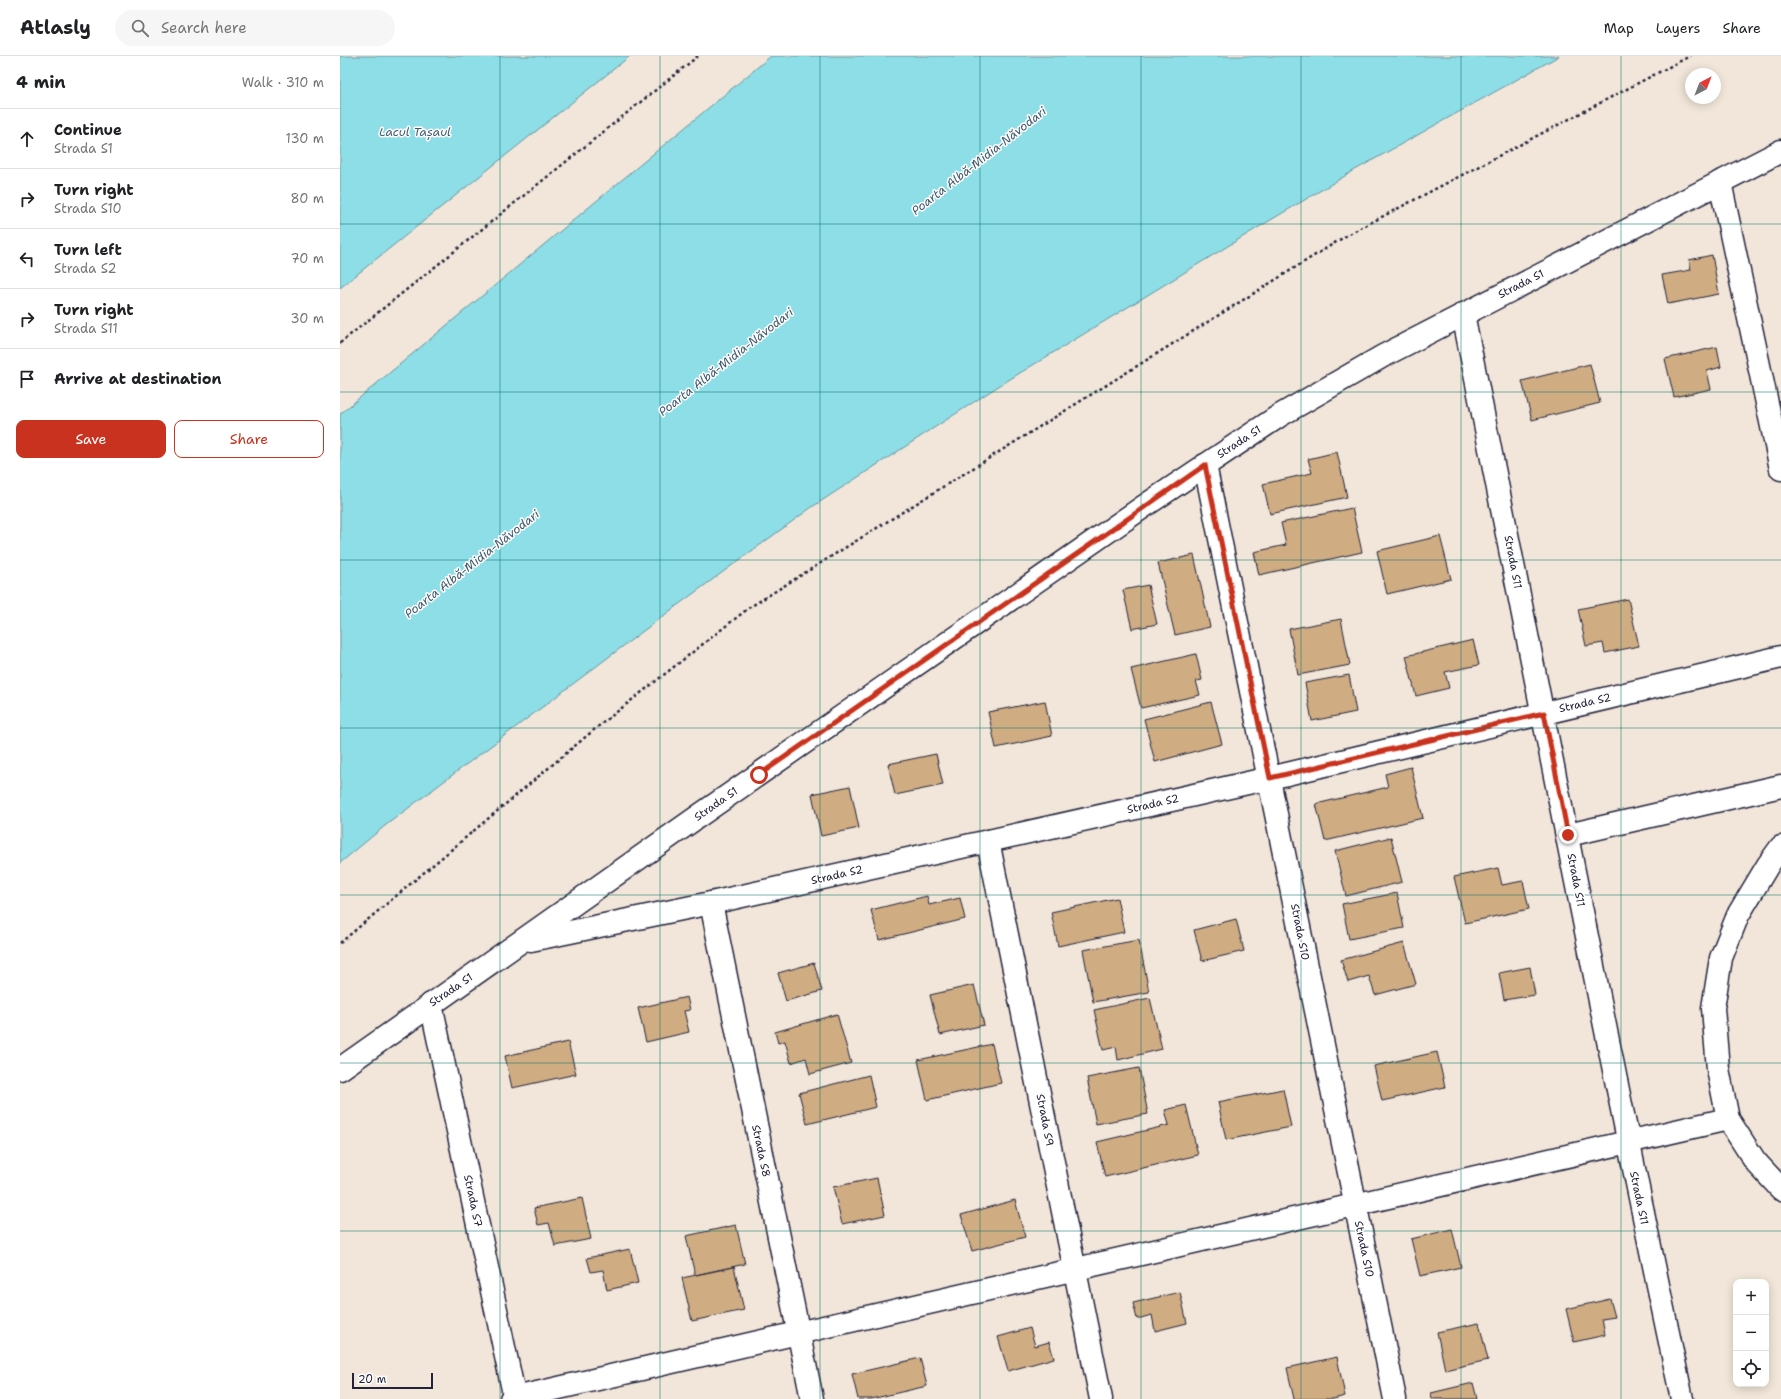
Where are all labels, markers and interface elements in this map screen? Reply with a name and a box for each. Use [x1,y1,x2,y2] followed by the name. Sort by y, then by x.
[115,10,395,46] search box
[20,15,91,40] text: Atlasly
[129,17,151,39] icon: search
[161,18,247,38] text: Search here
[1604,19,1634,37] text: Map
[1656,19,1700,37] text: Layers
[1722,19,1761,37] text: Share
[1685,68,1721,104] north arrow
[16,71,66,93] text: 4 min
[242,74,324,91] text: Walk · 310 m
[908,103,1050,219] water label: Poarta Albă-Midia-Năvodari
[54,120,122,140] text: Continue
[379,124,451,140] water label: Lacul Tașaul
[16,128,38,150] icon: ahead
[286,130,324,147] text: 130 m
[54,140,113,157] text: Strada S1
[54,180,134,200] text: Turn right
[16,188,38,210] icon: right
[290,190,324,207] text: 80 m
[54,200,122,217] text: Strada S10
[54,240,122,260] text: Turn left
[16,248,38,270] icon: left
[290,250,324,267] text: 70 m
[54,260,117,277] text: Strada S2
[1495,266,1547,302] street label: Strada S1
[54,300,134,320] text: Turn right
[655,304,797,420] water label: Poarta Albă-Midia-Năvodari
[16,308,38,330] icon: right
[290,310,324,327] text: 30 m
[54,320,118,337] text: Strada S11
[16,368,38,390] icon: arrive
[54,369,222,389] text: Arrive at destination
[16,420,166,458] button: Save
[174,420,324,458] button: Share
[1214,422,1264,462] street label: Strada S1
[401,506,543,622] water label: Poarta Albă-Midia-Năvodari
[1500,534,1526,590] street label: Strada S11
[1558,690,1612,716] street label: Strada S2
[750,766,768,784] route start
[691,784,741,824] street label: Strada S1
[1126,791,1180,817] street label: Strada S2
[1559,826,1577,844] route end
[1563,852,1589,908] street label: Strada S11
[810,862,864,888] street label: Strada S2
[1287,902,1313,962] street label: Strada S10
[426,970,476,1010] street label: Strada S1
[1033,1093,1057,1147] street label: Strada S9
[748,1123,774,1179] street label: Strada S8
[1626,1170,1652,1226] street label: Strada S11
[460,1174,486,1229] street label: Strada S7
[1351,1219,1377,1279] street label: Strada S10
[1733,1279,1769,1387] map controls
[1733,1279,1769,1315] button: +
[1733,1315,1769,1351] button: −
[1733,1351,1769,1387] button: locate
[352,1371,433,1390] scale bar
[358,1372,386,1387] text: 20 m

